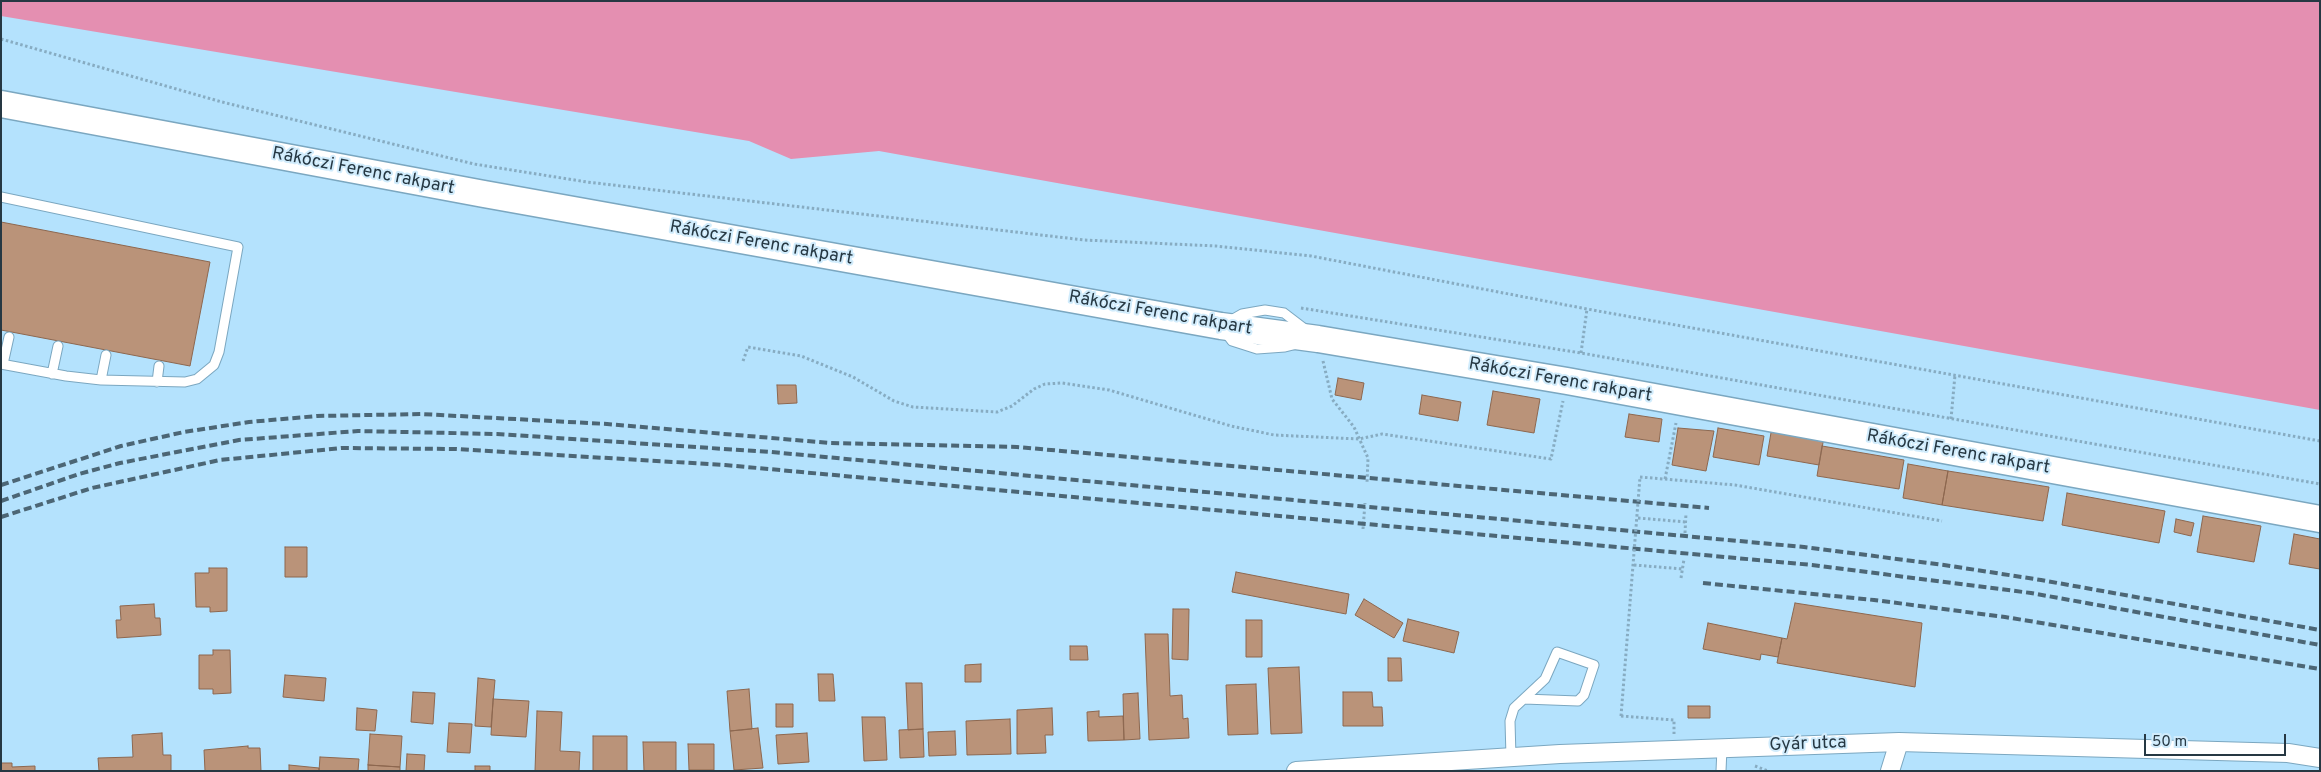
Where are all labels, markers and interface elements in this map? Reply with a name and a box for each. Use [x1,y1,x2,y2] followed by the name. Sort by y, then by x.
[270,144,456,200] street label: Rákóczi Ferenc rakpart
[668,217,854,271] street label: Rákóczi Ferenc rakpart
[1067,287,1253,341] street label: Rákóczi Ferenc rakpart
[1467,354,1653,408] street label: Rákóczi Ferenc rakpart
[1865,426,2051,480] street label: Rákóczi Ferenc rakpart
[2146,724,2288,756] scale bar
[1769,733,1847,757] street label: Gyár utca
[2152,733,2187,752] text: 50 m

